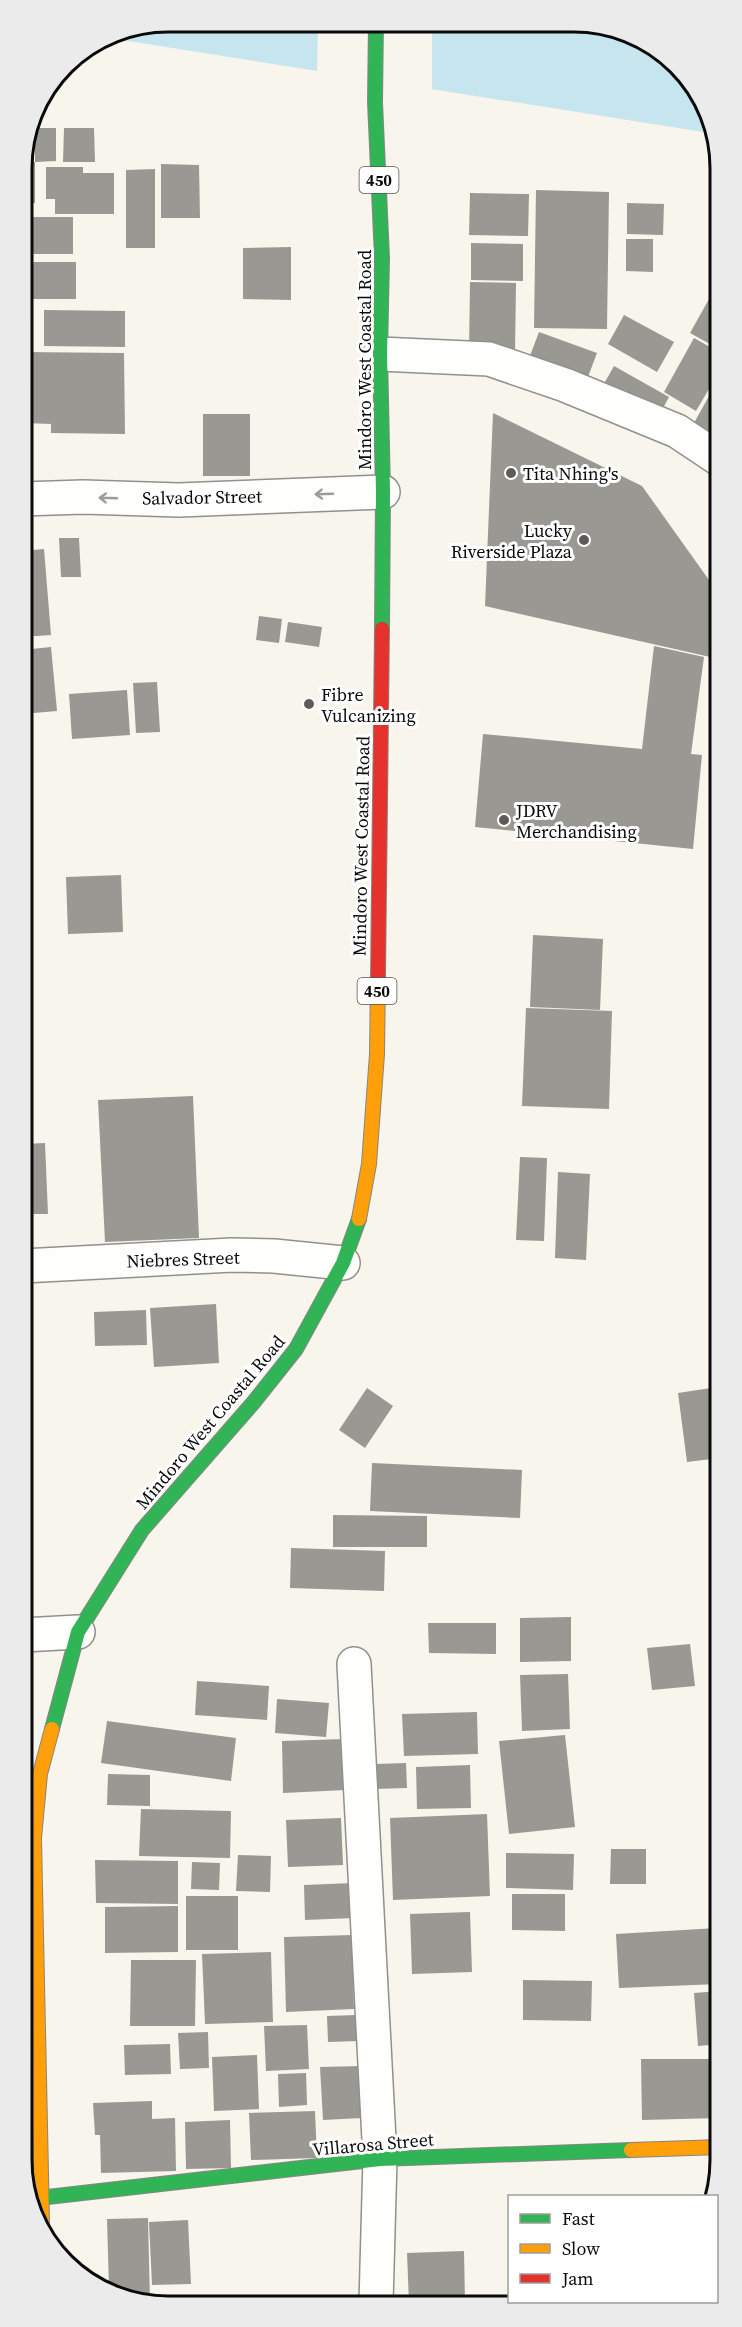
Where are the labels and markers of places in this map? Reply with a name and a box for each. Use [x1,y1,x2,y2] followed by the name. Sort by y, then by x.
[523,461,619,486] place label: Tita Nhing's
[504,466,518,480] marker: Tita Nhing's
[451,518,573,564] place label: Lucky Riverside Plaza
[577,533,591,547] marker: Lucky Riverside Plaza
[321,682,416,728] place label: Fibre Vulcanizing
[302,697,316,711] marker: Fibre Vulcanizing
[515,798,637,844] place label: JDRV Merchandising
[497,813,511,827] marker: JDRV Merchandising

